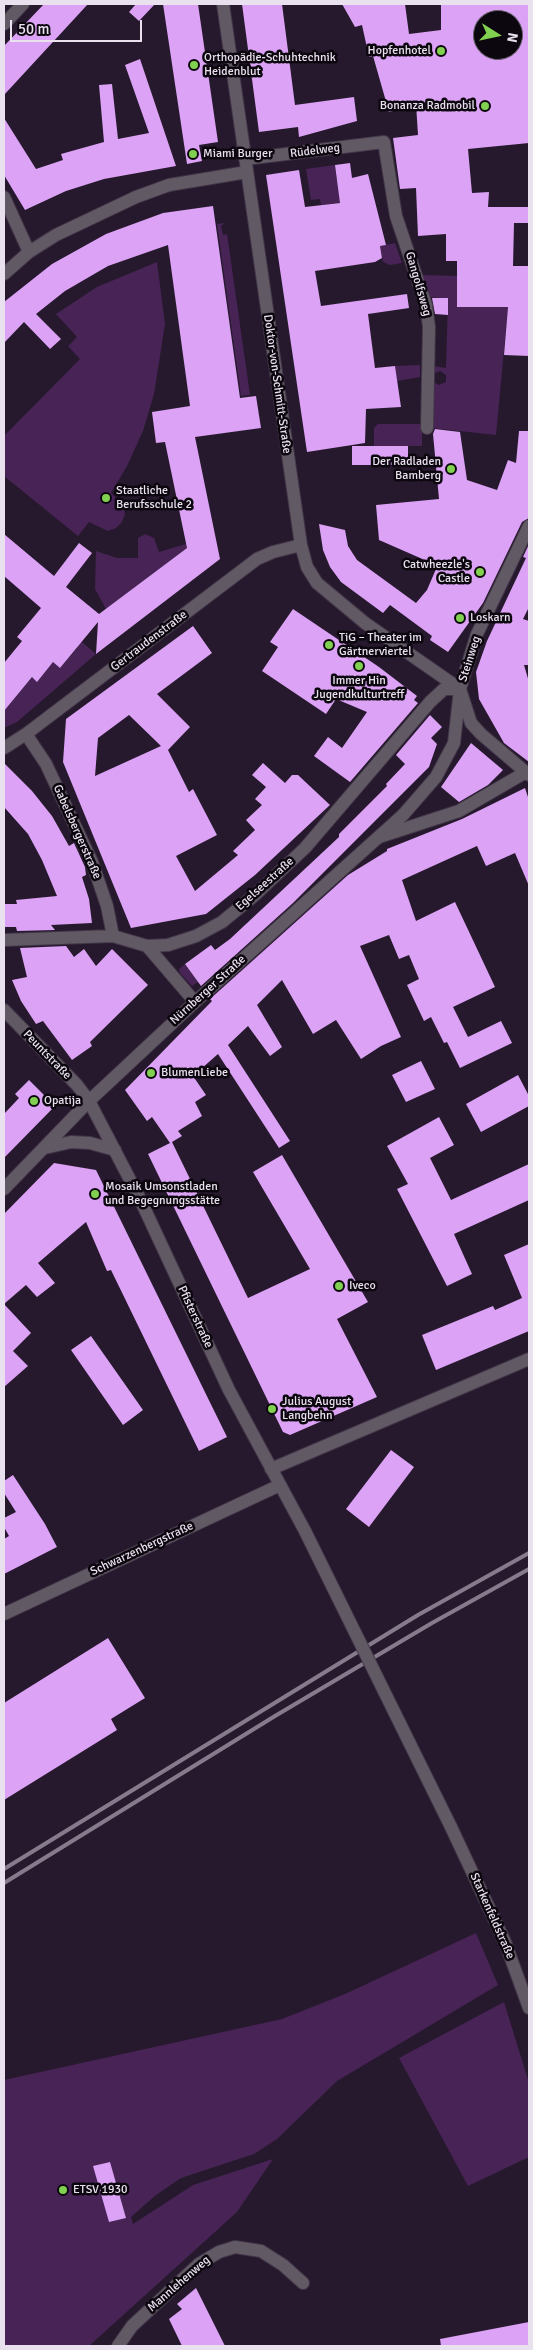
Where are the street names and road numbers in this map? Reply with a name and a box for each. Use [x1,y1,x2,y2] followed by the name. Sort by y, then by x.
[289,141,341,161] street label: Rüdelweg
[402,250,434,318] street label: Gangolfsweg
[260,314,294,454] street label: Doktor-von-Schmitt-Straße
[108,608,190,674] street label: Gertraudenstraße
[456,634,484,684] street label: Steinweg
[50,783,104,881] street label: Gabelsbergerstraße
[233,854,297,914] street label: Egelseestraße
[167,952,249,1028] street label: Nürnberger Straße
[20,1027,74,1083] street label: Peuntstraße
[174,1284,216,1350] street label: Pfisterstraße
[88,1519,196,1579] street label: Schwarzenbergstraße
[467,1871,517,1961] street label: Starkenfeldstraße
[145,2253,213,2315] street label: Mannlehenweg

